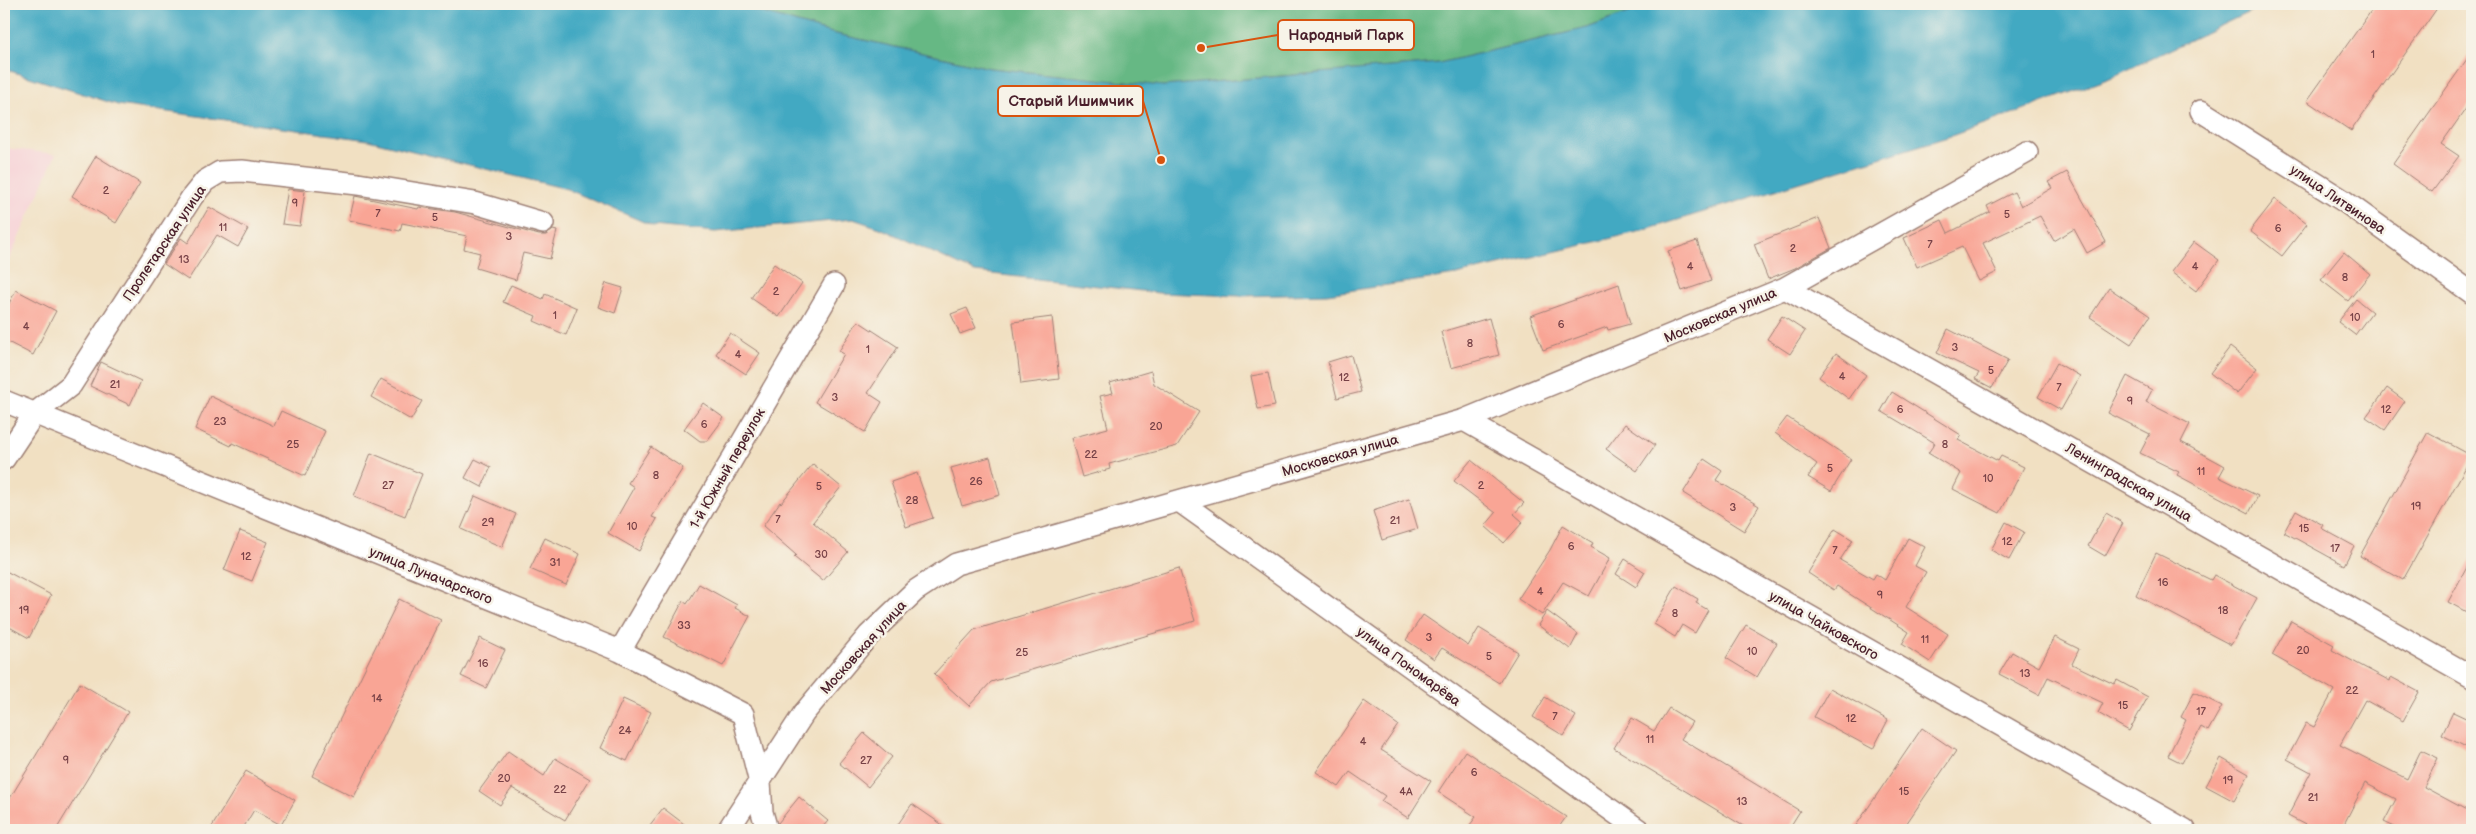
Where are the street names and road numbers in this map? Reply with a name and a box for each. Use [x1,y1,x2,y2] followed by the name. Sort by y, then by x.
[2287,161,2389,238] street label: улица Литвинова
[119,181,210,305] street label: Пролетарская улица
[1661,284,1780,347] street label: Московская улица
[686,404,769,532] street label: 1-й Южный переулок
[1280,431,1401,480] street label: Московская улица
[2062,439,2196,526] street label: Ленинградская улица
[367,543,495,608] street label: улица Луначарского
[1766,587,1882,664] street label: улица Чайковского
[817,596,910,698] street label: Московская улица
[1353,623,1465,710] street label: улица Пономарёва

